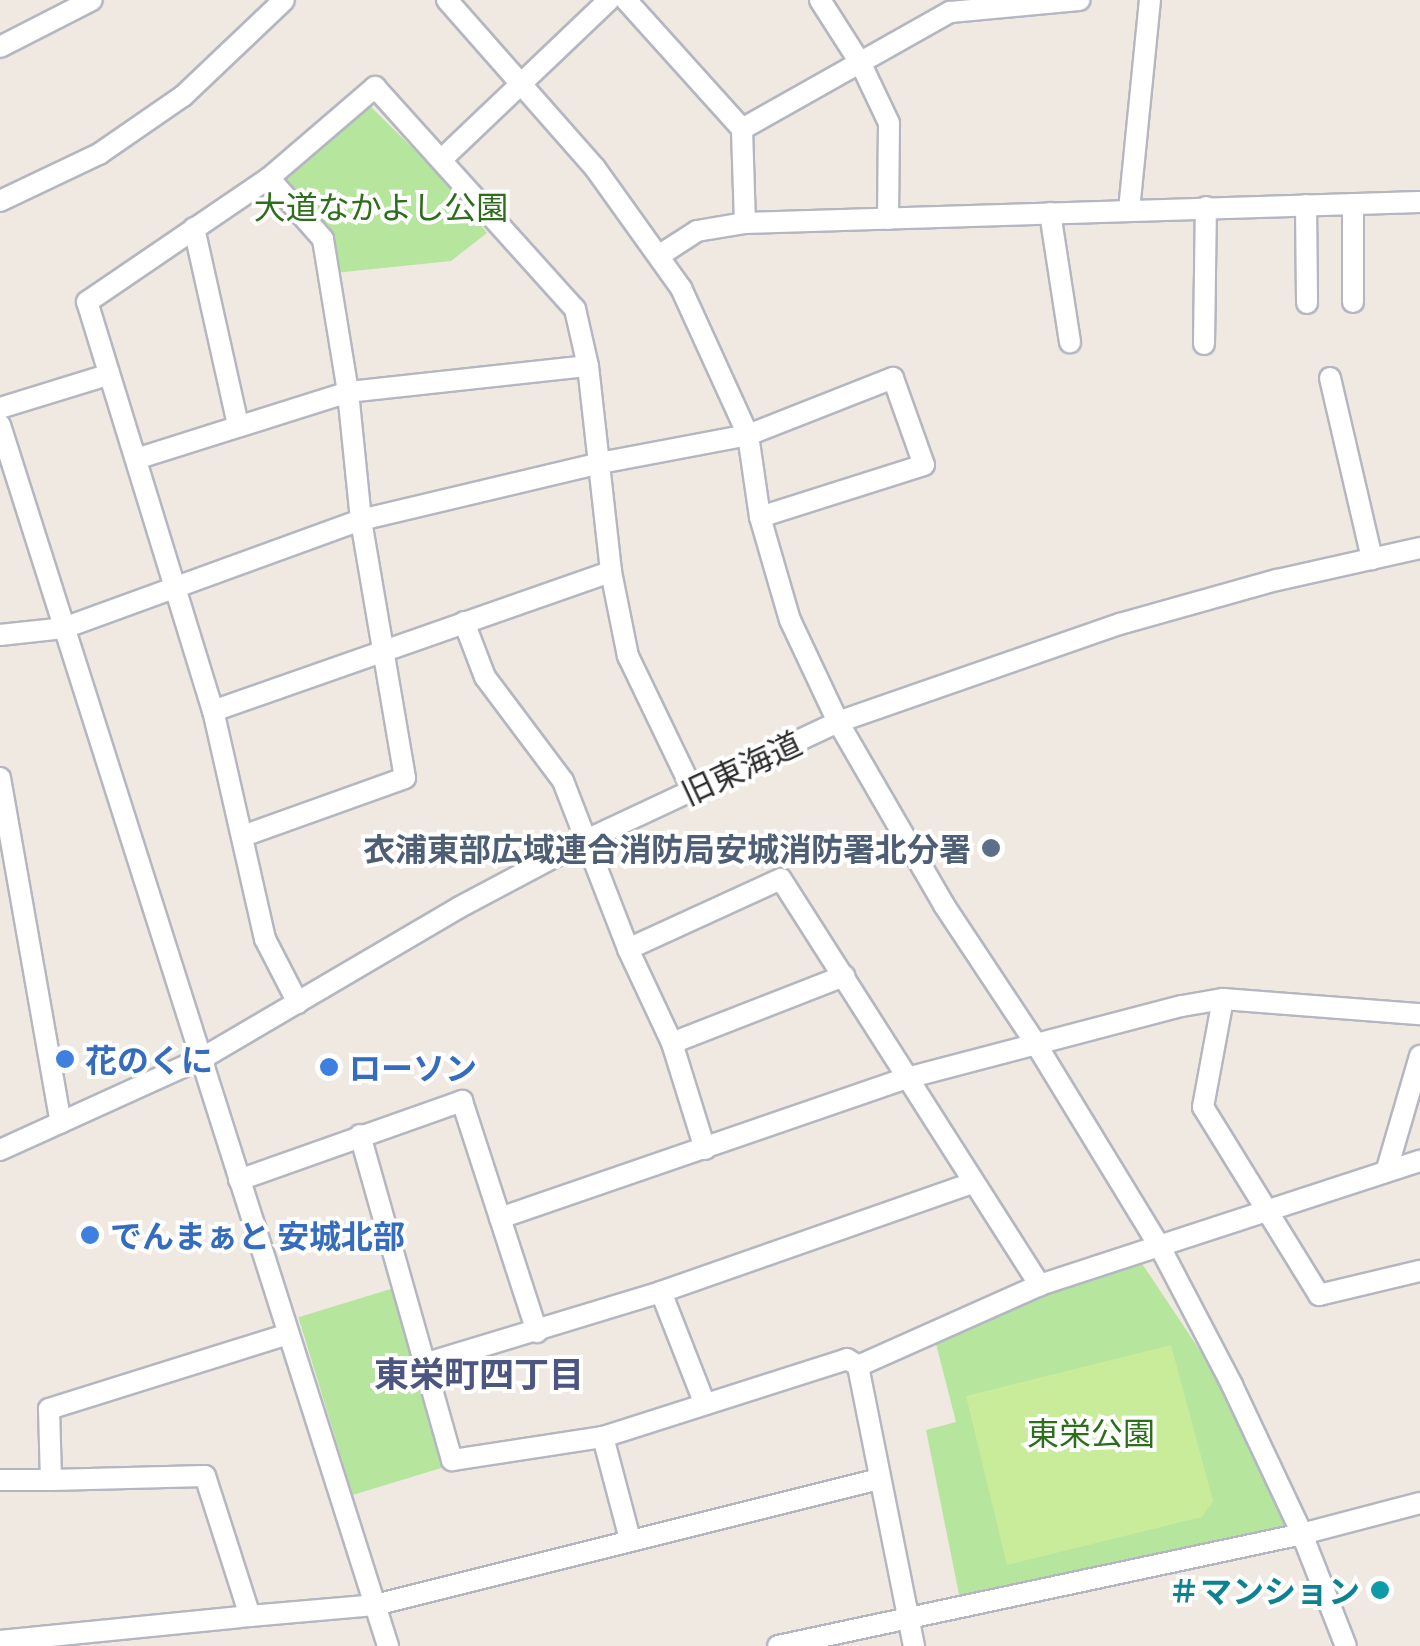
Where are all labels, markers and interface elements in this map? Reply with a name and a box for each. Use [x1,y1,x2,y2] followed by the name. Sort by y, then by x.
[253,187,509,225] park label: 大道なかよし公園
[675,723,807,811] street label: 旧東海道
[363,829,971,867] place label: 衣浦東部広域連合消防局安城消防署北分署
[980,837,1002,859] marker: 衣浦東部広域連合消防局安城消防署北分署
[85,1040,213,1078] place label: 花のくに
[54,1048,76,1070] marker: 花のくに
[349,1048,477,1086] place label: ローソン
[318,1056,340,1078] marker: ローソン
[110,1216,405,1254] place label: でんまぁと 安城北部
[79,1224,101,1246] marker: でんまぁと 安城北部
[374,1352,584,1394] district label: 東栄町四丁目
[1027,1413,1155,1451] park label: 東栄公園
[1168,1571,1360,1609] place label: ＃マンション
[1369,1579,1391,1601] marker: ＃マンション

